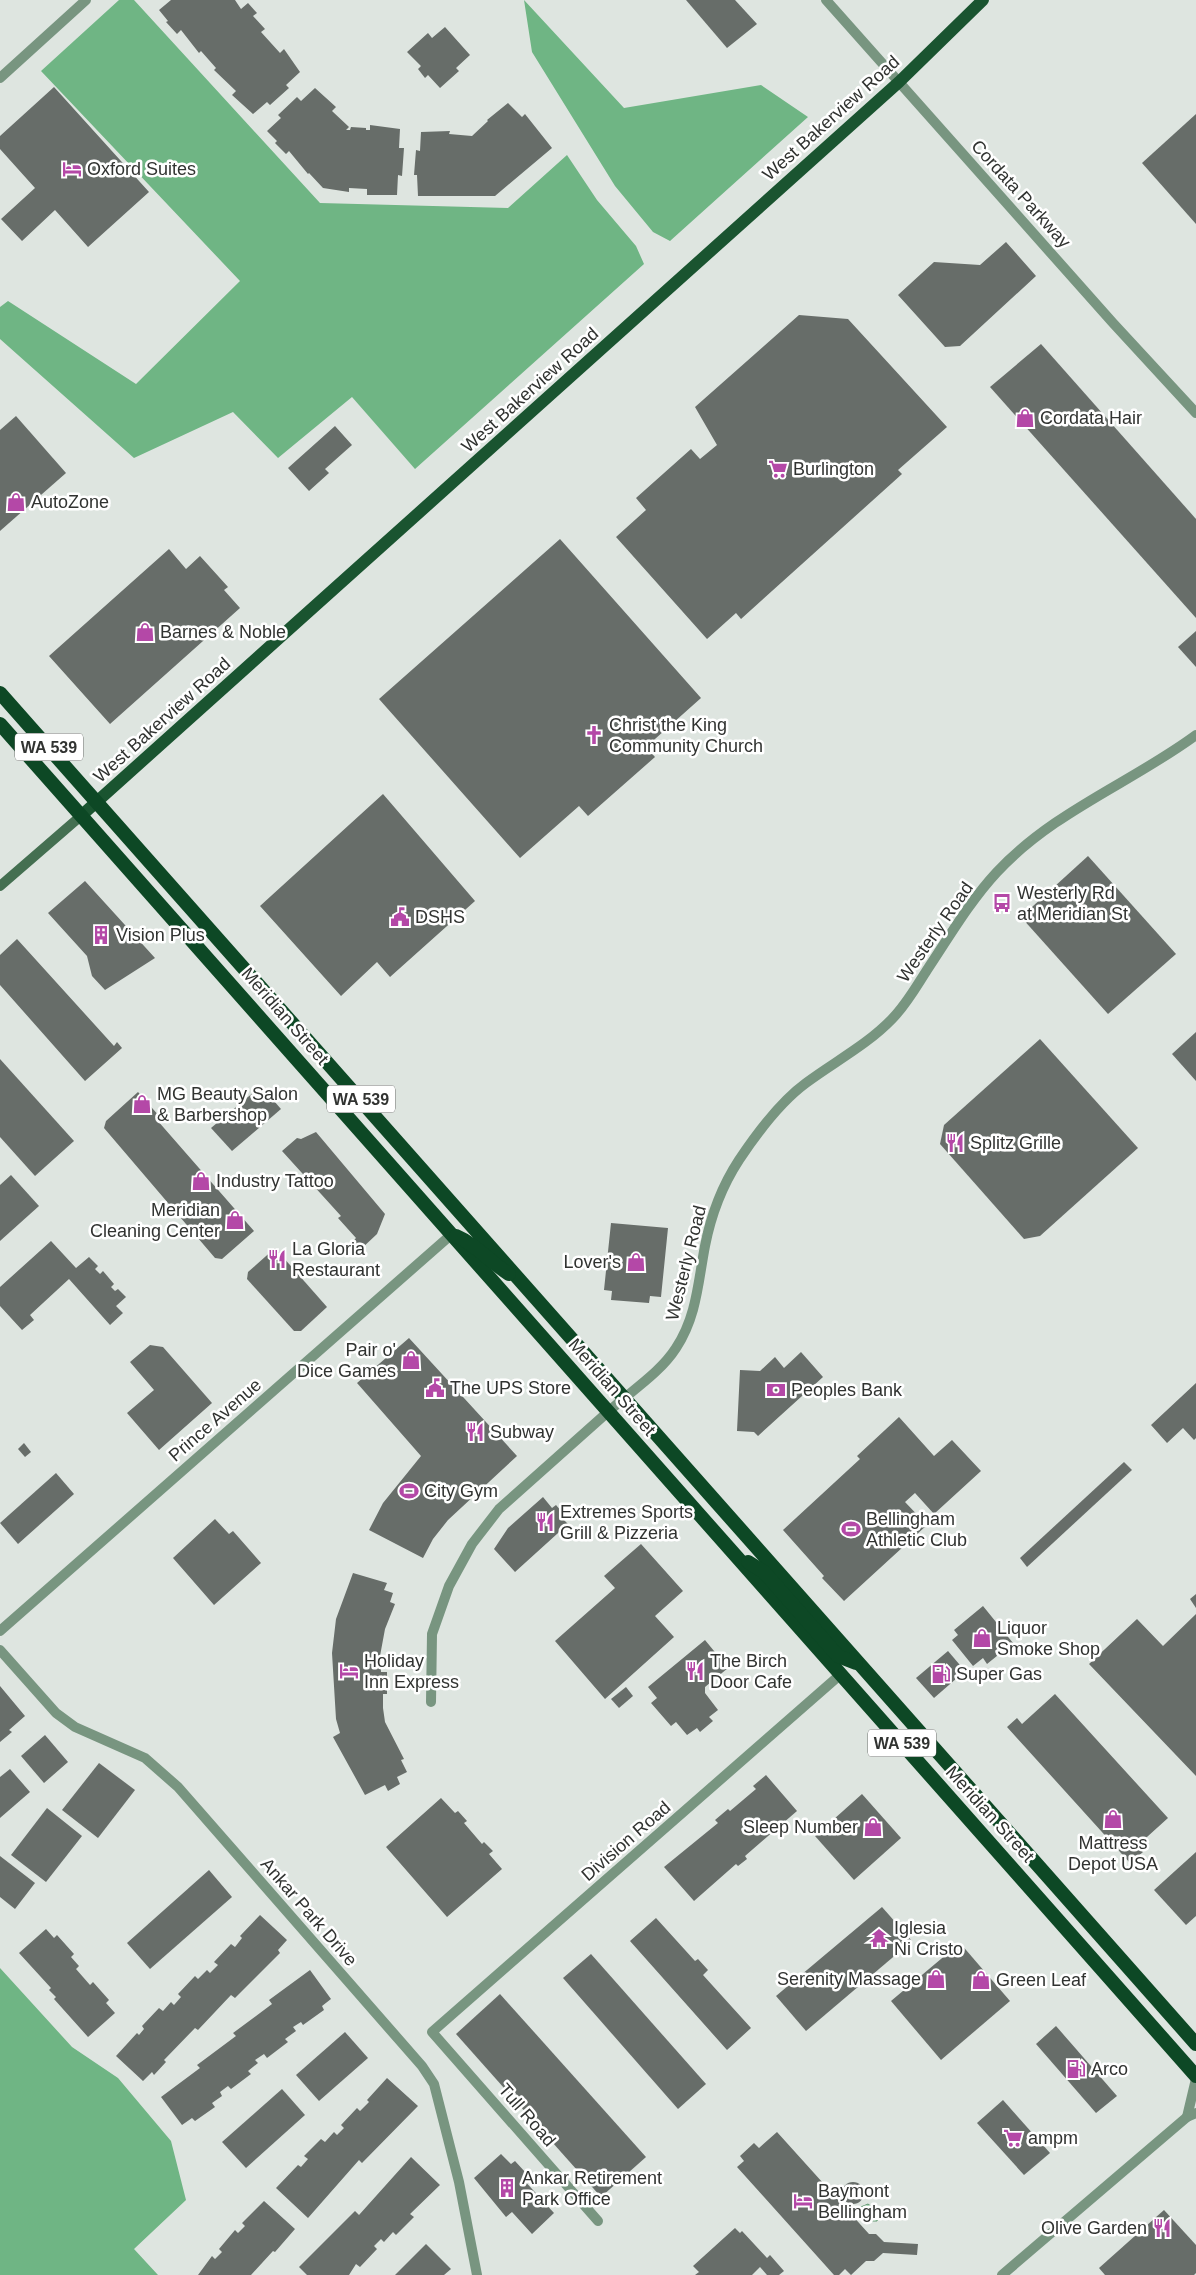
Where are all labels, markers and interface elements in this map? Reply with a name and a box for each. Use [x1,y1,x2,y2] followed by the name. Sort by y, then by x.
[759,51,903,185] street label: West Bakerview Road
[967,136,1075,252] street label: Cordata Parkway
[61,158,83,180] hotel icon: Oxford Suites
[87,159,196,179] place label: Oxford Suites
[458,323,602,457] street label: West Bakerview Road
[1014,407,1036,429] shop icon: Cordata Hair
[1040,408,1142,428] place label: Cordata Hair
[767,458,789,480] supermarket icon: Burlington
[793,459,874,479] place label: Burlington
[5,491,27,513] shop icon: AutoZone
[31,492,109,512] place label: AutoZone
[134,621,156,643] shop icon: Barnes & Noble
[160,622,286,642] place label: Barnes & Noble
[90,653,234,787] street label: West Bakerview Road
[609,715,763,756] place label: Christ the King Community Church
[583,724,605,746] church icon: Christ the King Community Church
[15,734,83,760] road number: WA 539
[893,878,977,986] street label: Westerly Road
[1017,883,1128,924] place label: Westerly Rd at Meridian St
[991,892,1013,914] bus stop icon: Westerly Rd at Meridian St
[389,906,411,928] public building icon: DSHS
[415,907,465,927] place label: DSHS
[90,924,112,946] building icon: Vision Plus
[116,925,205,945] place label: Vision Plus
[237,963,333,1069] street label: Meridian Street
[157,1084,298,1125] place label: MG Beauty Salon & Barbershop
[327,1086,395,1112] road number: WA 539
[131,1093,153,1115] shop icon: MG Beauty Salon & Barbershop
[944,1132,966,1154] restaurant icon: Splitz Grille
[970,1133,1061,1153] place label: Splitz Grille
[190,1170,212,1192] shop icon: Industry Tattoo
[216,1171,334,1191] place label: Industry Tattoo
[90,1200,220,1241] place label: Meridian Cleaning Center
[662,1203,710,1323] street label: Westerly Road
[224,1209,246,1231] shop icon: Meridian Cleaning Center
[292,1239,380,1280] place label: La Gloria Restaurant
[266,1248,288,1270] restaurant icon: La Gloria Restaurant
[625,1251,647,1273] shop icon: Lover's
[564,1252,621,1272] place label: Lover's
[564,1334,660,1440] street label: Meridian Street
[297,1340,396,1381] place label: Pair o' Dice Games
[400,1349,422,1371] shop icon: Pair o' Dice Games
[165,1374,265,1466] street label: Prince Avenue
[424,1377,446,1399] public building icon: The UPS Store
[450,1378,571,1398] place label: The UPS Store
[765,1379,787,1401] bank icon: Peoples Bank
[791,1380,903,1400] place label: Peoples Bank
[464,1421,486,1443] restaurant icon: Subway
[490,1422,554,1442] place label: Subway
[398,1480,420,1502] sports icon: City Gym
[424,1481,498,1501] place label: City Gym
[560,1502,693,1543] place label: Extremes Sports Grill & Pizzeria
[866,1509,967,1550] place label: Bellingham Athletic Club
[534,1511,556,1533] restaurant icon: Extremes Sports Grill & Pizzeria
[840,1518,862,1540] sports icon: Bellingham Athletic Club
[997,1618,1100,1659] place label: Liquor Smoke Shop
[971,1627,993,1649] shop icon: Liquor Smoke Shop
[364,1651,459,1692] place label: Holiday Inn Express
[710,1651,792,1692] place label: The Birch Door Cafe
[338,1660,360,1682] hotel icon: Holiday Inn Express
[684,1660,706,1682] restaurant icon: The Birch Door Cafe
[930,1663,952,1685] fuel station icon: Super Gas
[956,1664,1042,1684] place label: Super Gas
[868,1730,936,1756] road number: WA 539
[942,1762,1038,1866] street label: Meridian Street
[578,1797,674,1885] street label: Division Road
[1102,1808,1124,1830] shop icon: Mattress Depot USA
[862,1816,884,1838] shop icon: Sleep Number
[743,1817,858,1837] place label: Sleep Number
[1068,1833,1158,1874] place label: Mattress Depot USA
[257,1854,361,1970] street label: Ankar Park Drive
[894,1918,963,1959] place label: Iglesia Ni Cristo
[868,1927,890,1949] temple icon: Iglesia Ni Cristo
[925,1968,947,1990] shop icon: Serenity Massage
[777,1969,921,1989] place label: Serenity Massage
[970,1969,992,1991] shop icon: Green Leaf
[996,1970,1087,1990] place label: Green Leaf
[1065,2058,1087,2080] fuel station icon: Arco
[1091,2059,1128,2079] place label: Arco
[494,2080,560,2150] street label: Tull Road
[1002,2127,1024,2149] supermarket icon: ampm
[1028,2128,1078,2148] place label: ampm
[522,2168,662,2209] place label: Ankar Retirement Park Office
[496,2177,518,2199] building icon: Ankar Retirement Park Office
[818,2181,907,2222] place label: Baymont Bellingham
[792,2190,814,2212] hotel icon: Baymont Bellingham
[1151,2217,1173,2239] restaurant icon: Olive Garden
[1041,2218,1147,2238] place label: Olive Garden

